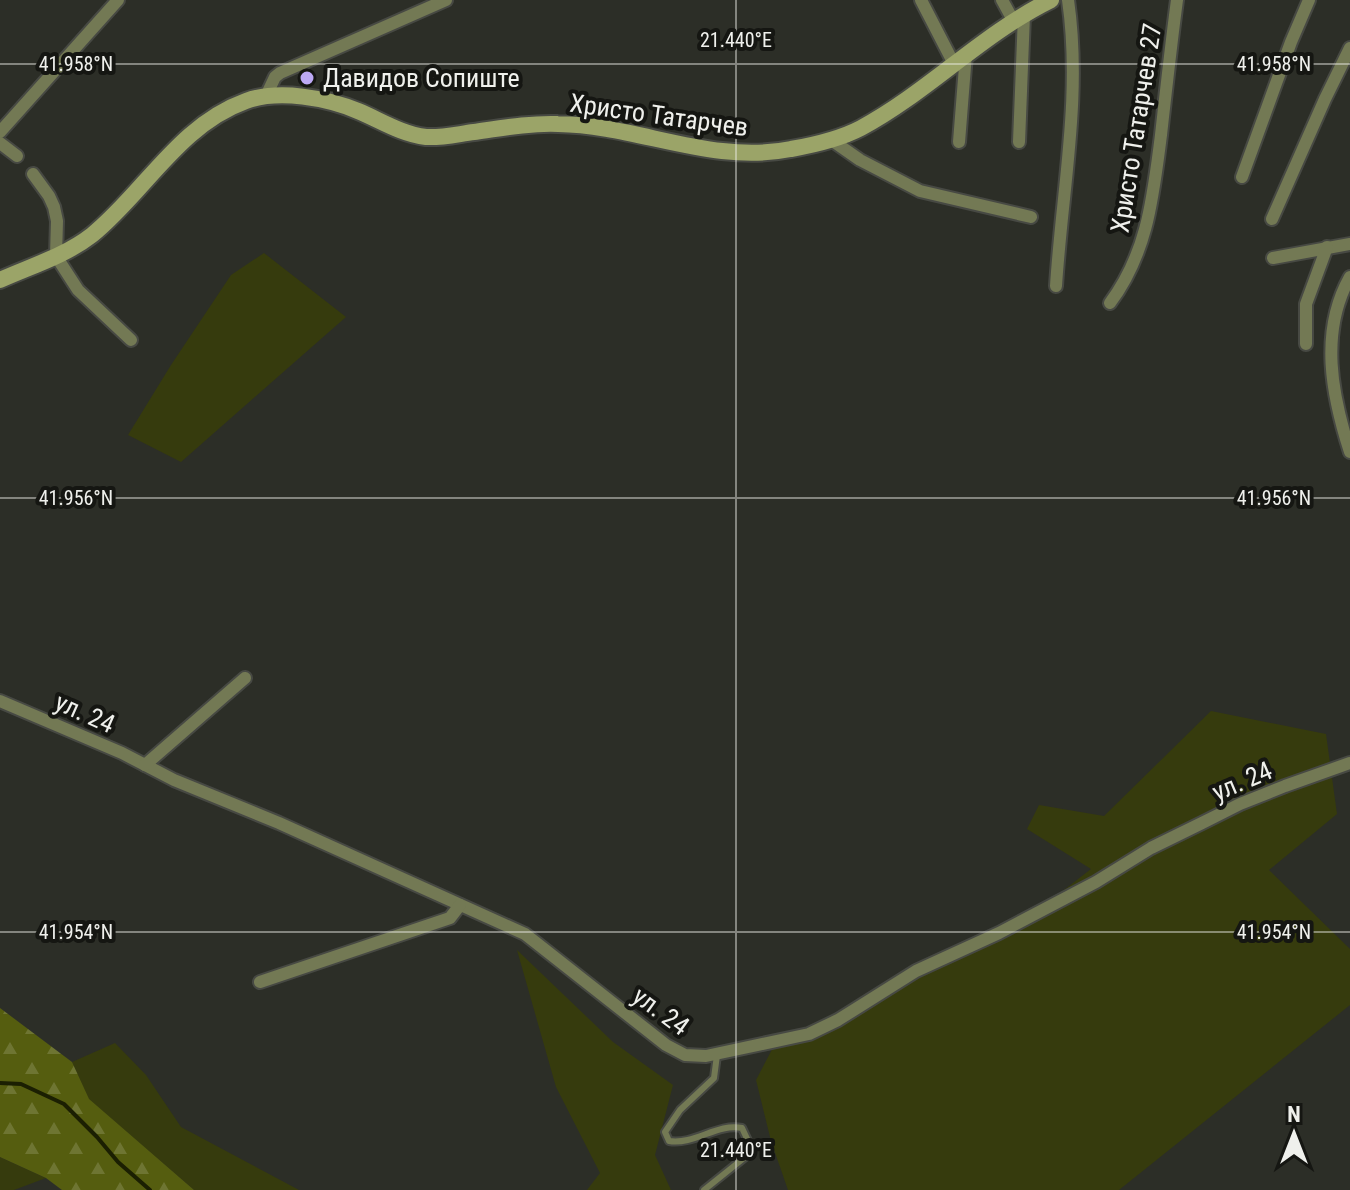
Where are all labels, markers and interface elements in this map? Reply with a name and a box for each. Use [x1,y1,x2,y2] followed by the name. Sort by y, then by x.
[1105,21,1167,235] street label: Христо Татарчев 27
[700,28,772,52] text: 21.440°E
[39,52,113,76] text: 41.958°N
[1237,52,1311,76] text: 41.958°N
[323,63,520,93] place label: Давидов Сопиште
[298,69,316,87] marker: Давидов Сопиште
[568,88,750,142] street label: Христо Татарчев
[39,486,113,510] text: 41.956°N
[1237,486,1311,510] text: 41.956°N
[51,687,120,739] street label: ул. 24
[1208,755,1277,807] street label: ул. 24
[39,920,113,944] text: 41.954°N
[1237,920,1311,944] text: 41.954°N
[627,981,695,1041] street label: ул. 24
[1254,1094,1334,1174] north arrow
[1287,1102,1301,1127] text: N
[700,1138,772,1162] text: 21.440°E

